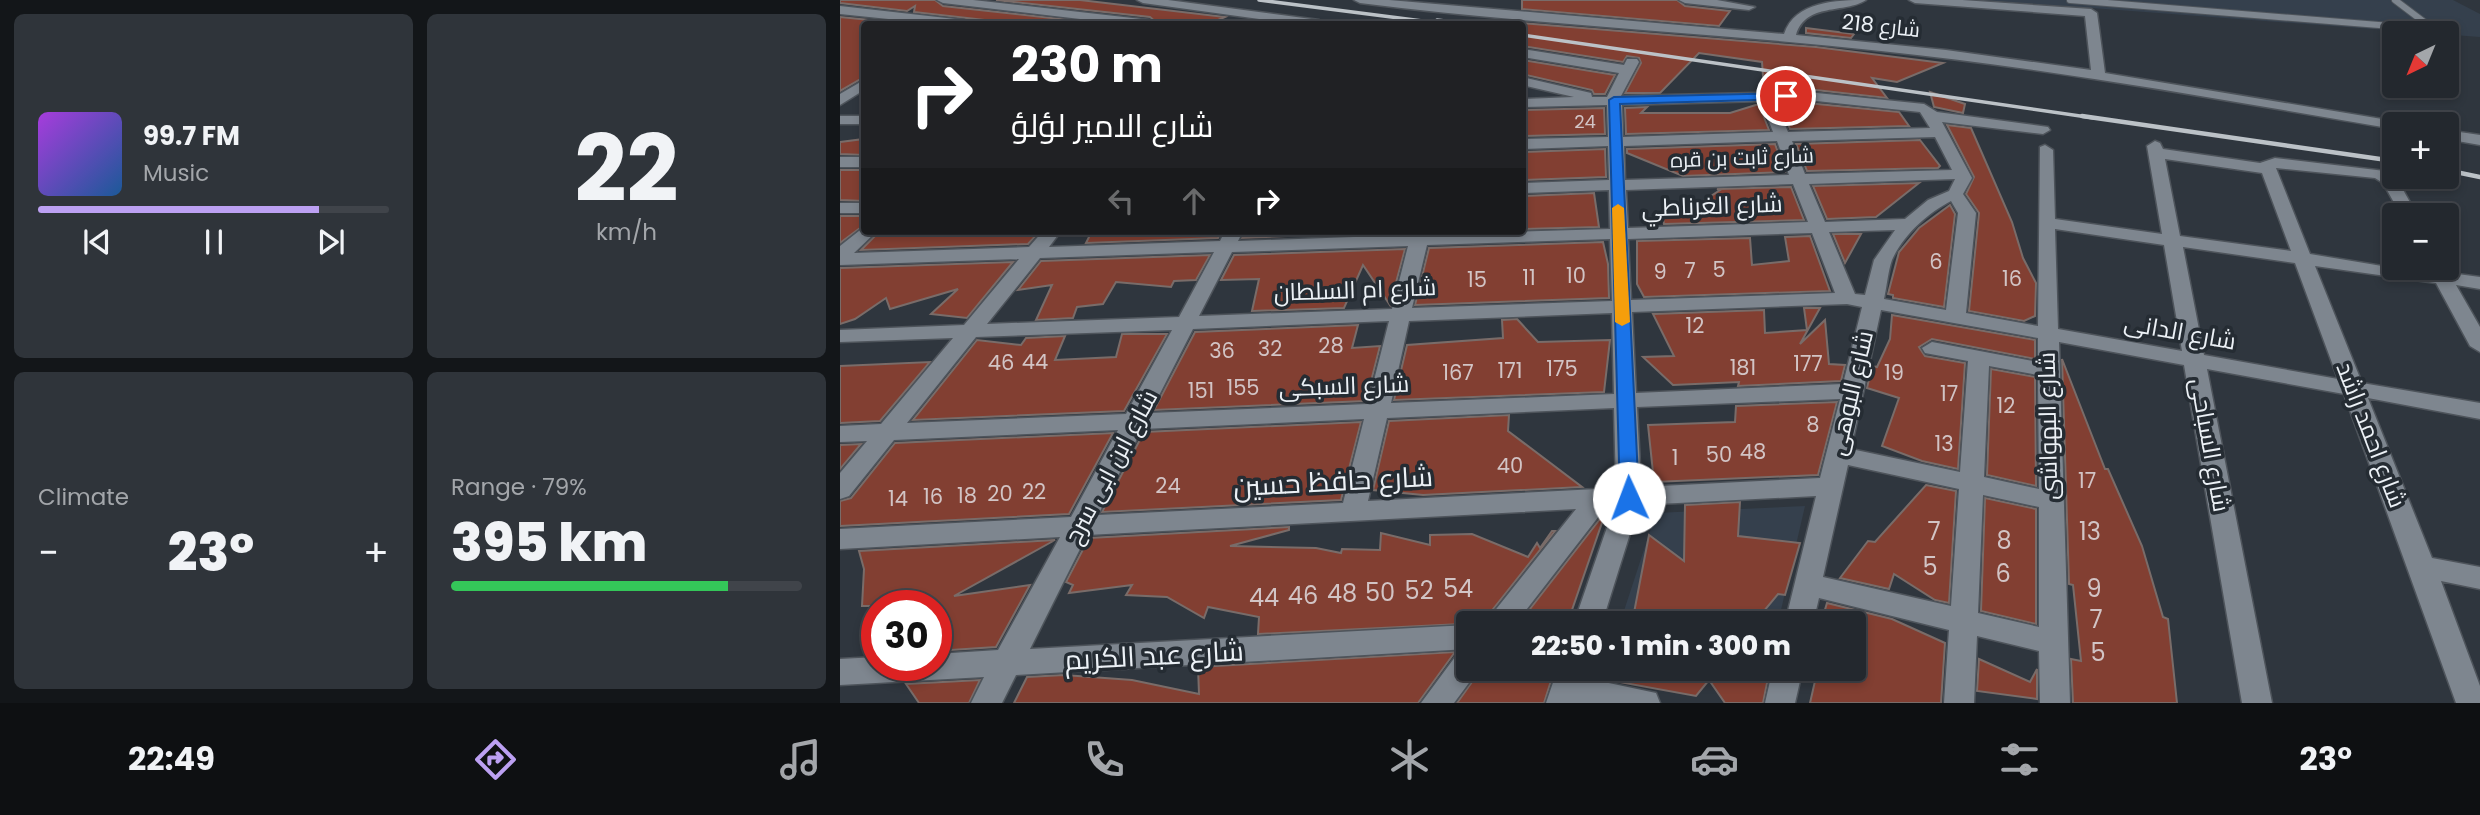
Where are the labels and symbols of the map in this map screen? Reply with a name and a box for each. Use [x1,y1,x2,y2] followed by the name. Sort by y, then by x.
[1841,7,1922,44] street label: شارع 218
[2382,21,2459,98] north arrow
[1756,66,1816,126] pin
[1574,109,1596,134] house number: 24
[1670,141,1814,174] street label: شارع ثابت بن قره
[1641,187,1783,227] street label: شارع الغرناطي
[1929,247,1943,276] house number: 6
[1712,255,1726,284] house number: 5
[1684,256,1696,285] house number: 7
[1653,257,1667,286] house number: 9
[1566,261,1586,290] house number: 10
[1522,263,1536,292] house number: 11
[2002,264,2022,293] house number: 16
[1467,265,1487,294] house number: 15
[1273,270,1437,309] street label: شارع ام السلطان
[2122,305,2239,358] street label: شارع الدانى
[1686,311,1704,340] house number: 12
[1820,327,1881,459] street label: شارع البوهى
[1318,331,1344,360] house number: 28
[1258,334,1282,363] house number: 32
[1209,336,1235,365] house number: 36
[1022,347,1048,376] house number: 44
[988,348,1014,377] house number: 46
[1793,349,1823,378] house number: 177
[2030,352,2065,500] street label: شارع البهواشى
[1730,353,1756,382] house number: 181
[1546,354,1578,383] house number: 175
[1498,356,1522,385] house number: 171
[2329,357,2414,512] street label: شارع احمد راشد
[1442,358,1474,387] house number: 167
[1884,358,1904,387] house number: 19
[1278,367,1410,404] street label: شارع السبكى
[1226,373,1260,402] house number: 155
[2182,375,2238,514] street label: شارع السباحى
[1188,376,1214,405] house number: 151
[1940,379,1958,408] house number: 17
[1056,384,1165,550] street label: شارع ابن ابى سرح
[1997,391,2015,420] house number: 12
[1806,410,1820,439] house number: 8
[1934,429,1954,458] house number: 13
[1740,437,1766,466] house number: 48
[1706,440,1732,469] house number: 50
[1672,443,1678,472] house number: 1
[1497,451,1523,480] house number: 40
[1232,457,1434,506] street label: شارع حافظ حسين
[1592,461,1666,535] position arrow
[2078,466,2096,495] house number: 17
[1155,471,1181,500] house number: 24
[1022,477,1046,506] house number: 22
[987,479,1013,508] house number: 20
[957,481,977,510] house number: 18
[923,482,943,511] house number: 16
[888,484,908,513] house number: 14
[1927,515,1941,548] house number: 7
[2079,515,2101,548] house number: 13
[1996,524,2012,557] house number: 8
[1922,550,1938,583] house number: 5
[1995,557,2011,590] house number: 6
[1443,572,1473,605] house number: 54
[2086,572,2102,605] house number: 9
[1405,574,1433,607] house number: 52
[1365,576,1395,609] house number: 50
[1327,577,1357,610] house number: 48
[1288,579,1318,612] house number: 46
[1249,581,1279,614] house number: 44
[861,590,952,681] speed limit sign: 30
[2089,603,2103,636] house number: 7
[1064,631,1245,680] street label: شارع عبد الكريم
[2090,636,2106,669] house number: 5

